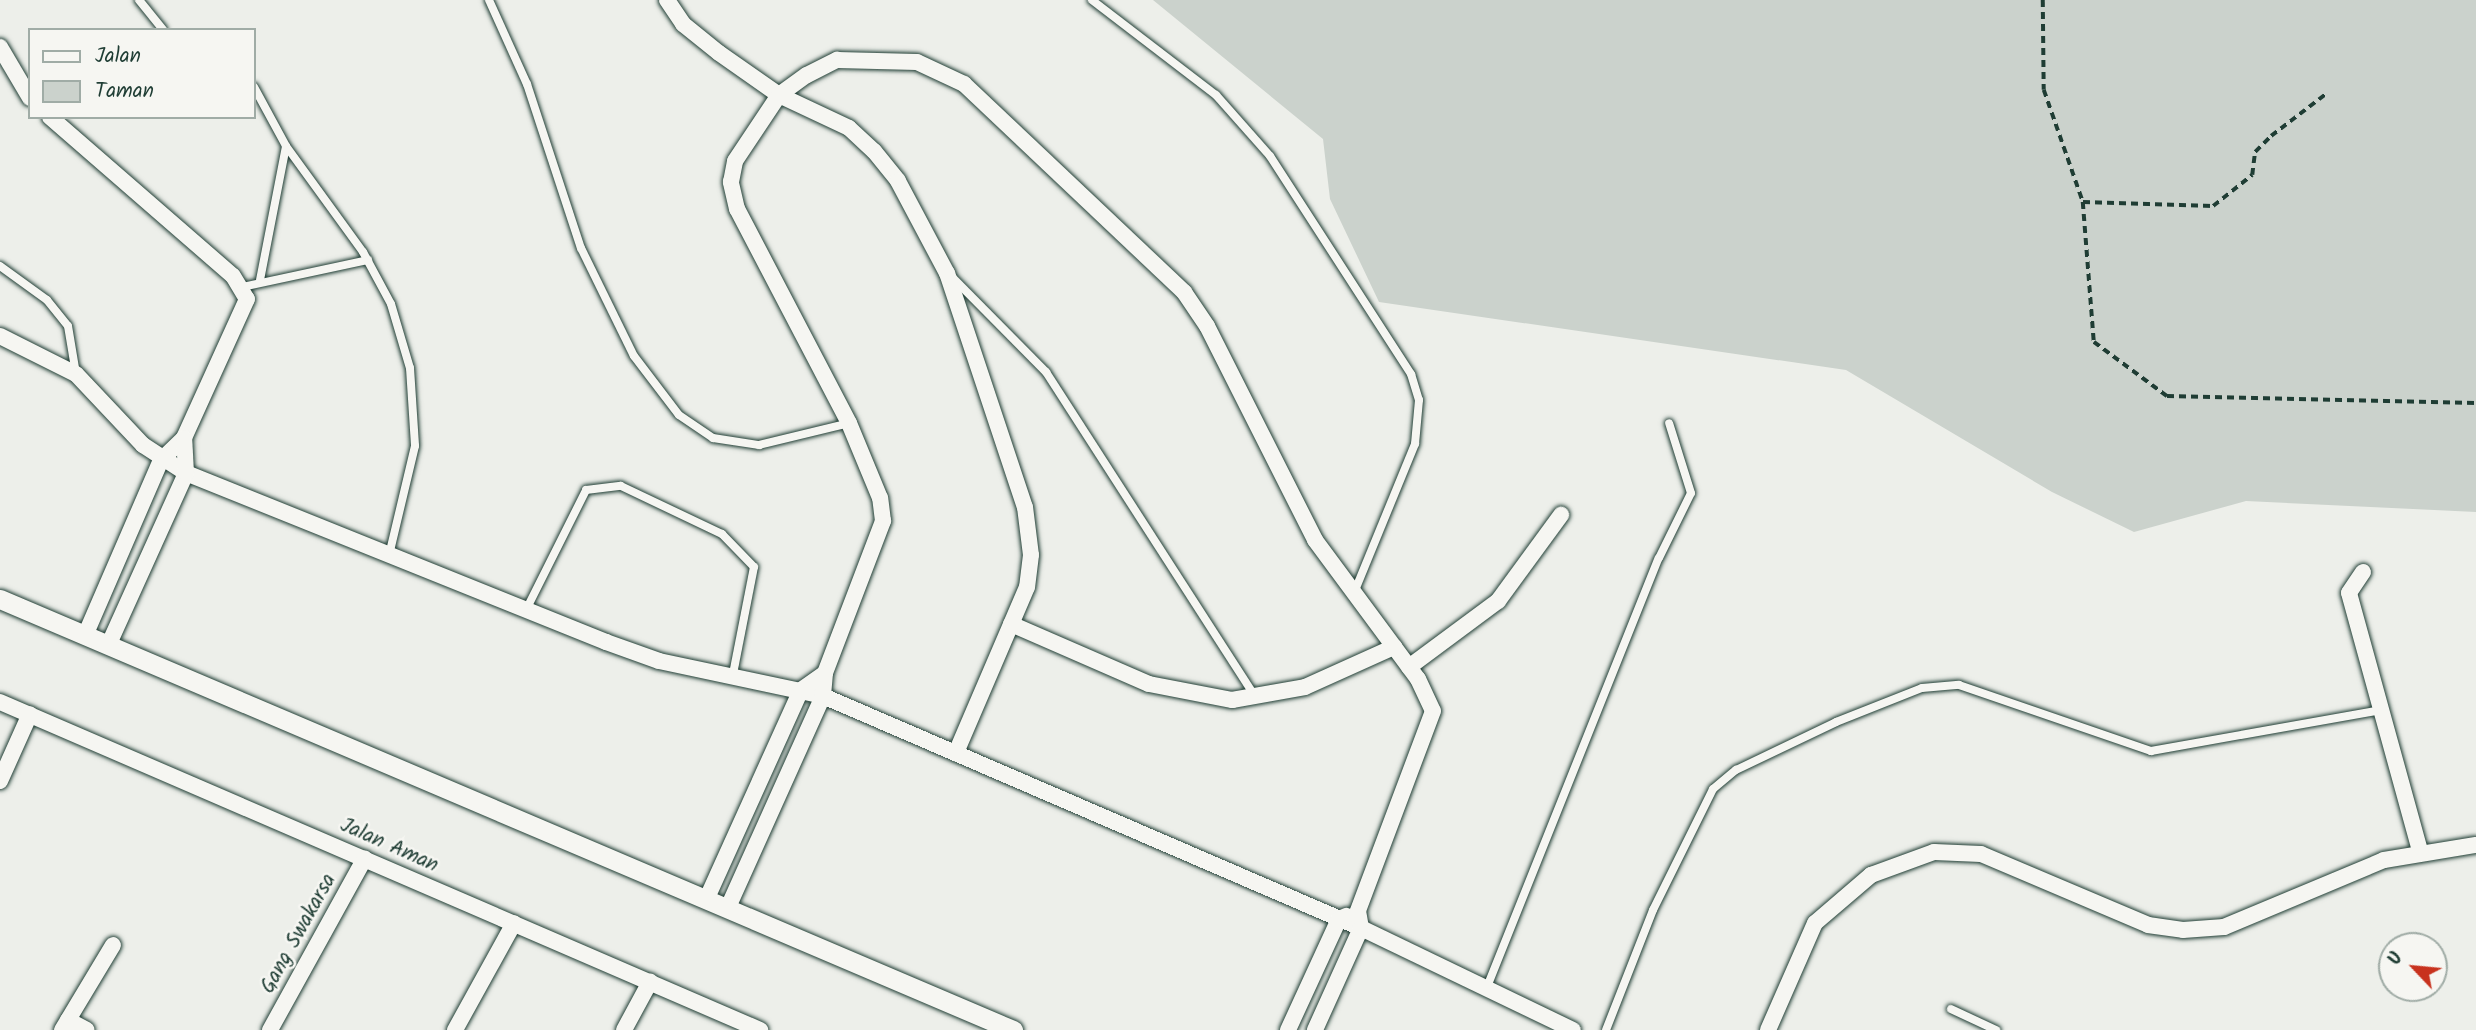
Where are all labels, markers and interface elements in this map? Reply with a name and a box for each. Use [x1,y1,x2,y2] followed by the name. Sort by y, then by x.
[28,28,256,119] legend
[95,40,141,73] text: Jalan
[95,75,154,108] text: Taman
[336,813,442,879] street label: Jalan Aman
[256,870,342,998] street label: Gang Swakarsa
[2378,932,2448,1002] north arrow
[2380,947,2412,970] text: U

